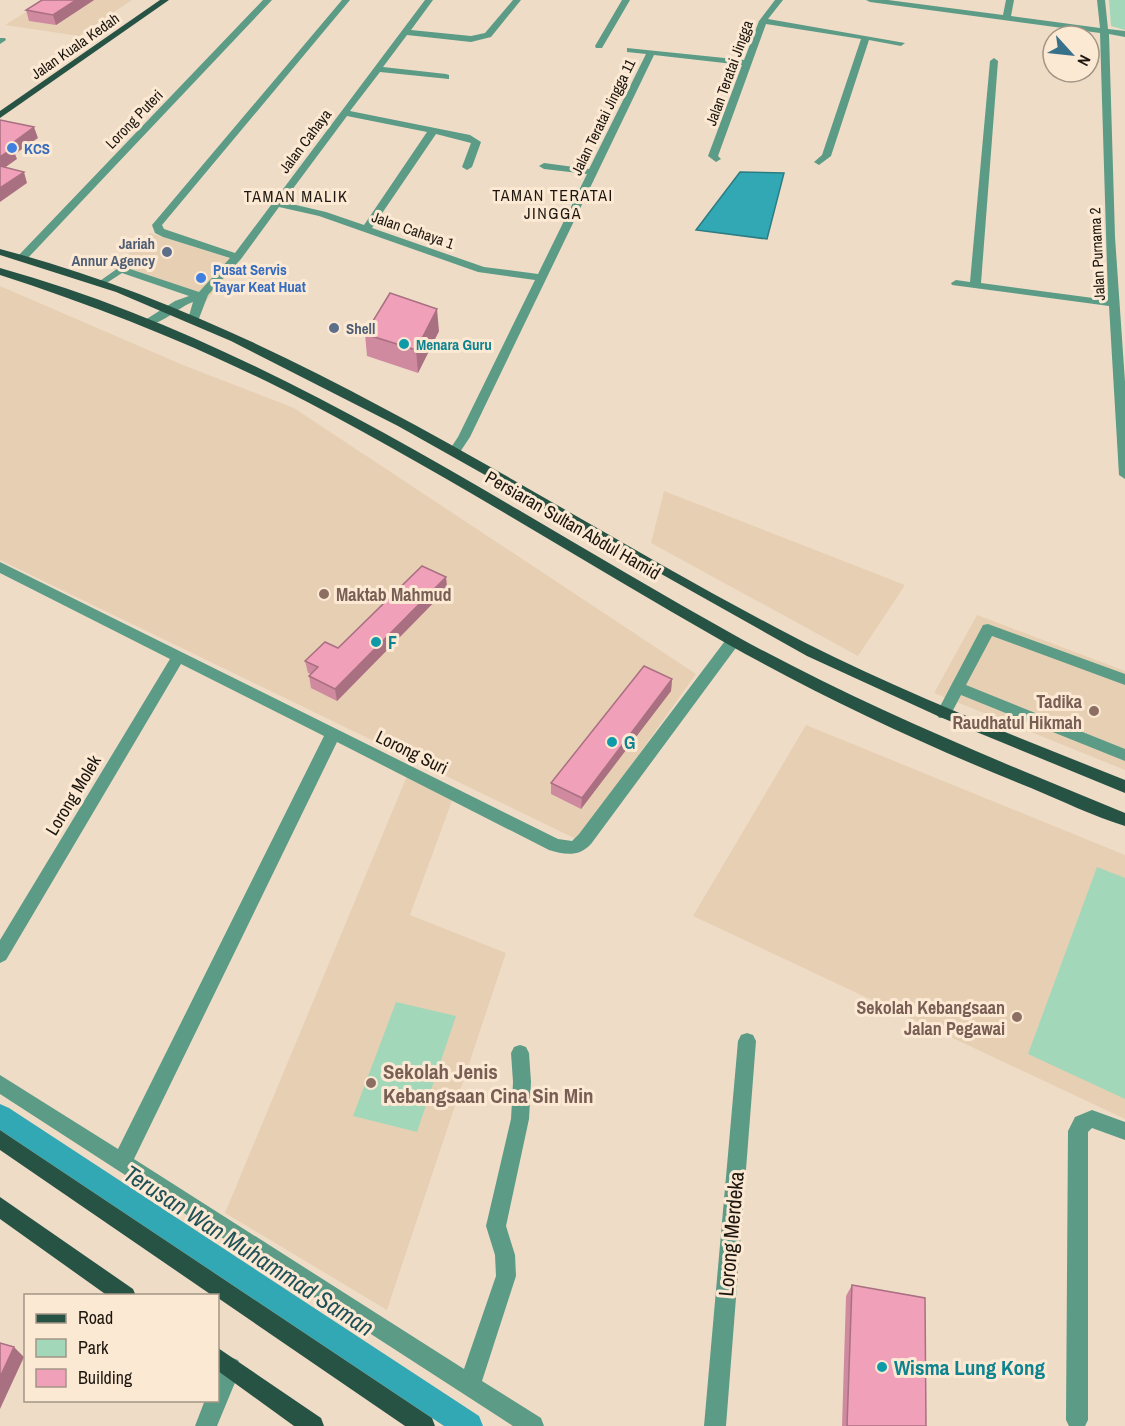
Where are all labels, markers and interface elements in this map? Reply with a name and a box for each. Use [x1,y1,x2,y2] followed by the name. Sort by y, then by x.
[27,8,123,84] street label: Jalan Kuala Kedah
[700,17,758,129] street label: Jalan Teratai Jingga
[1041,24,1101,84] north arrow
[1072,52,1096,70] text: N
[566,55,640,179] street label: Jalan Teratai Jingga 11
[101,85,167,153] street label: Lorong Puteri
[274,105,336,177] street label: Jalan Cahaya
[24,138,50,159] place label: KCS
[5,141,19,155] marker: KCS
[492,184,614,224] district label: TAMAN TERATAI JINGGA
[244,185,348,207] district label: TAMAN MALIK
[369,206,457,254] street label: Jalan Cahaya 1
[1084,207,1110,301] street label: Jalan Purnama 2
[71,233,155,271] place label: Jariah Annur Agency
[160,245,174,259] marker: Jariah Annur Agency
[213,259,306,297] place label: Pusat Servis Tayar Keat Huat
[194,271,208,285] marker: Pusat Servis Tayar Keat Huat
[346,318,375,339] place label: Shell
[327,321,341,335] marker: Shell
[416,334,492,355] place label: Menara Guru
[397,337,411,351] marker: Menara Guru
[481,465,665,585] street label: Persiaran Sultan Abdul Hamid
[336,582,452,607] place label: Maktab Mahmud
[317,587,331,601] marker: Maktab Mahmud
[388,630,397,655] place label: F
[369,635,383,649] marker: F
[952,689,1083,735] place label: Tadika Raudhatul Hikmah
[1087,704,1101,718] marker: Tadika Raudhatul Hikmah
[372,724,452,780] street label: Lorong Suri
[624,730,635,755] place label: G
[605,735,619,749] marker: G
[39,750,107,840] street label: Lorong Molek
[857,995,1005,1041] place label: Sekolah Kebangsaan Jalan Pegawai
[1010,1010,1024,1024] marker: Sekolah Kebangsaan Jalan Pegawai
[383,1057,594,1110] place label: Sekolah Jenis Kebangsaan Cina Sin Min
[364,1076,378,1090] marker: Sekolah Jenis Kebangsaan Cina Sin Min
[118,1157,380,1343] water label: Terusan Wan Muhammad Saman
[711,1170,751,1298] street label: Lorong Merdeka
[24,1294,219,1402] legend
[78,1305,113,1330] text: Road
[78,1335,109,1360] text: Park
[894,1353,1045,1382] place label: Wisma Lung Kong
[875,1360,889,1374] marker: Wisma Lung Kong
[78,1365,133,1390] text: Building

